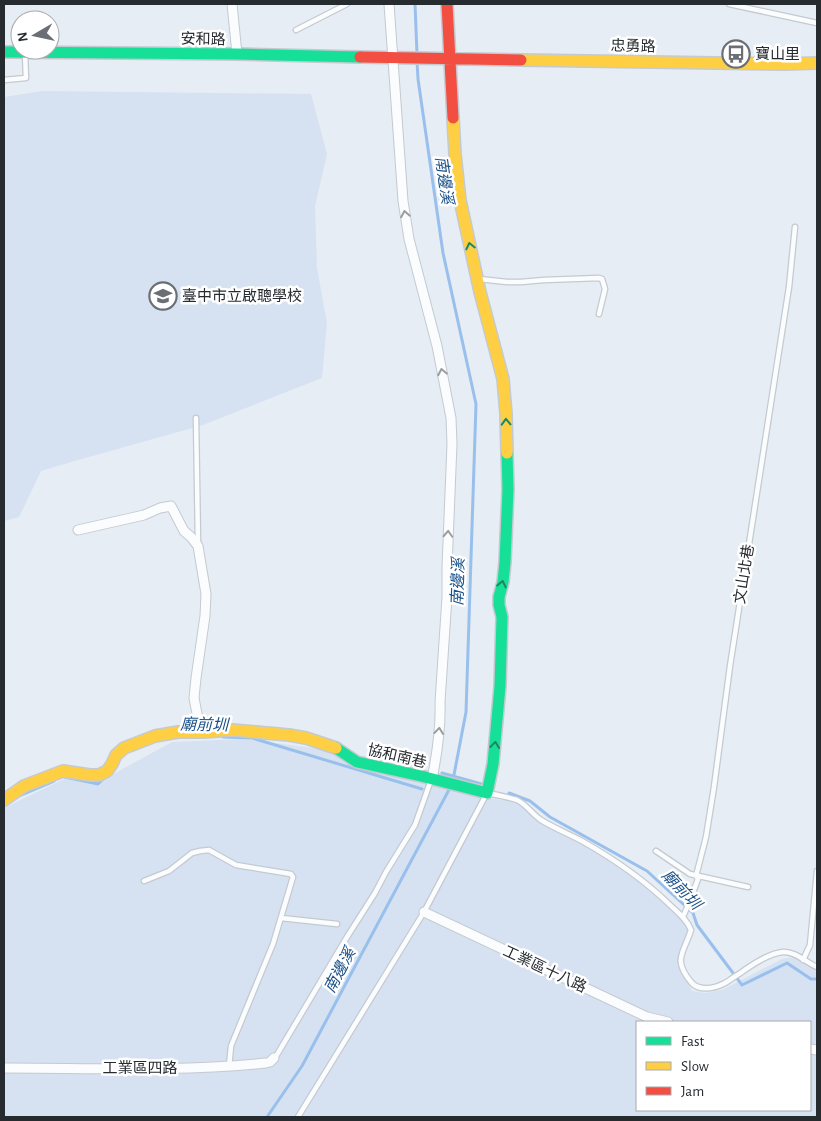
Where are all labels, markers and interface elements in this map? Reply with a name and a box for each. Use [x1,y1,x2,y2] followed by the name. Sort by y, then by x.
[10,10,60,60] north arrow
[15,31,31,43] text: N
[180,31,226,47] street label: 安和路
[610,38,656,54] street label: 忠勇路
[721,39,751,69] bus stop icon: 寶山里
[755,45,800,62] place label: 寶山里
[433,155,457,207] water label: 南邊溪
[400,210,410,219] one-way arrow
[465,242,476,251] one-way arrow
[148,281,178,311] school or university icon: 臺中市立啟聰學校
[182,287,302,304] place label: 臺中市立啟聰學校
[437,368,448,377] one-way arrow
[501,418,512,426] one-way arrow
[443,530,454,538] one-way arrow
[730,543,757,605] street label: 文山北巷
[448,556,467,606] water label: 南邊溪
[496,580,506,588] one-way arrow
[180,716,230,733] water label: 廟前圳
[433,727,444,735] one-way arrow
[366,740,428,771] street label: 協和南巷
[489,741,500,749] one-way arrow
[659,866,706,914] water label: 廟前圳
[321,943,359,995] water label: 南邊溪
[501,943,589,995] street label: 工業區十八路
[636,1021,811,1111] legend
[681,1034,705,1049] text: Fast
[681,1059,709,1074] text: Slow
[102,1060,178,1076] street label: 工業區四路
[681,1084,704,1099] text: Jam

